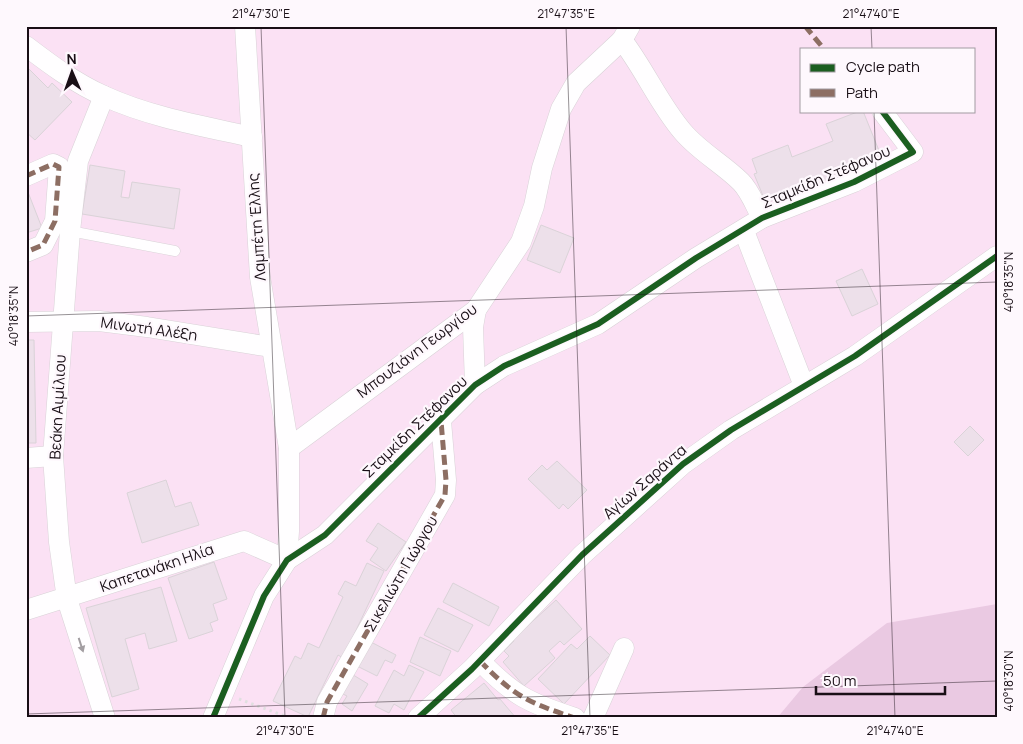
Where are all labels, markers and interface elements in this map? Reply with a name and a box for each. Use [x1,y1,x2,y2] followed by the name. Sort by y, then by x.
[232,5,290,22] text: 21°47'30"E
[537,5,595,22] text: 21°47'35"E
[842,5,900,22] text: 21°47'40"E
[48,48,98,98] north arrow
[800,48,976,112] legend
[66,49,77,68] text: N
[846,56,920,77] text: Cycle path
[846,82,878,103] text: Path
[758,140,894,213] street label: Σταμκίδη Στέφανου
[242,172,271,282] street label: Λαμπέτη Έλλης
[1000,252,1017,312] text: 40°18'35"N
[5,286,22,346] text: 40°18'35"N
[352,298,481,403] street label: Μπουζιάνη Γεωργίου
[99,311,199,346] street label: Μινωτή Αλέξη
[44,354,71,460] street label: Βεάκη Αιμίλιου
[358,371,472,482] street label: Σταμκίδη Στέφανου
[598,439,691,524] street label: Αγίων Σαράντα
[359,512,442,636] street label: Σικελιώτη Γιώργου
[97,538,217,597] street label: Καπετανάκη Ηλία
[78,638,86,653] one-way arrow
[1000,651,1017,711] text: 40°18'30"N
[816,664,944,696] scale bar
[823,670,857,691] text: 50 m
[256,722,314,739] text: 21°47'30"E
[561,722,619,739] text: 21°47'35"E
[866,722,924,739] text: 21°47'40"E

